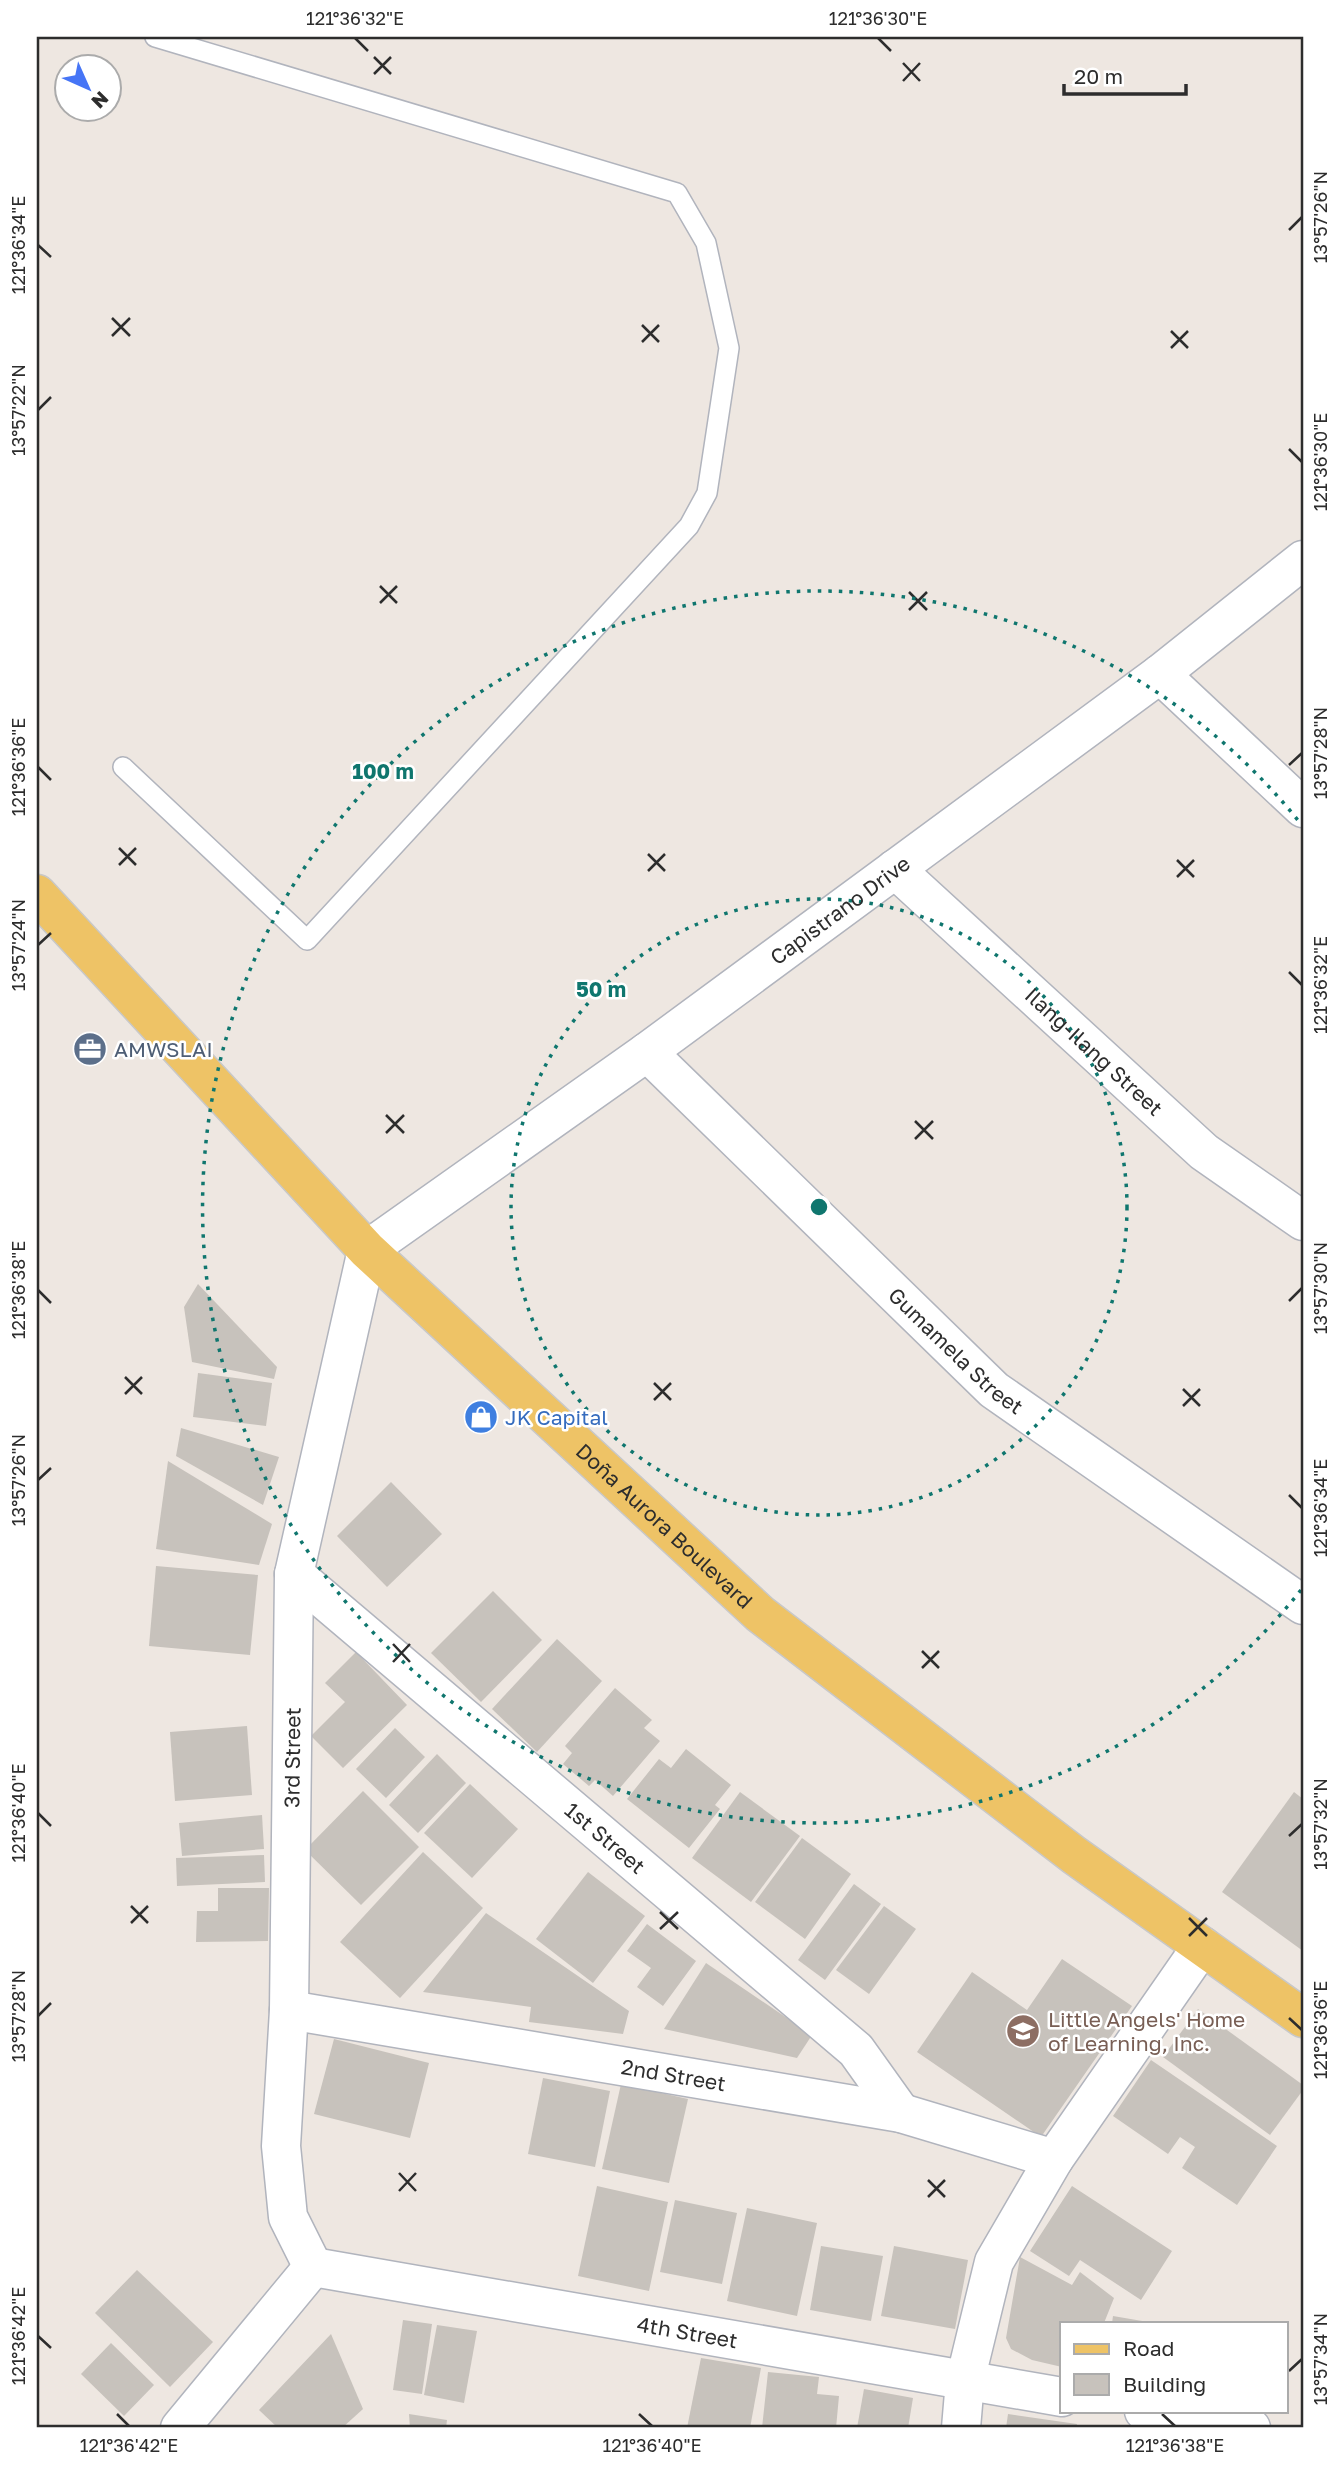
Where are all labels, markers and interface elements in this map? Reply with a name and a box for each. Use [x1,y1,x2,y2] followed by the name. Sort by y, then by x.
[306,7,404,29] text: 121°36'32"E
[829,7,927,29] text: 121°36'30"E
[52,52,122,122] north arrow
[1064,52,1186,96] scale bar
[1074,63,1123,89] text: 20 m
[87,87,114,114] text: N
[1309,171,1331,263] text: 13°57'26"N
[7,196,29,294] text: 121°36'34"E
[7,364,29,456] text: 13°57'22"N
[1309,413,1331,511] text: 121°36'30"E
[1309,707,1331,799] text: 13°57'28"N
[7,718,29,816] text: 121°36'36"E
[352,758,414,784] text: 100 m
[765,850,915,970] street label: Capistrano Drive
[7,899,29,991] text: 13°57'24"N
[1309,936,1331,1034] text: 121°36'32"E
[576,976,626,1002] text: 50 m
[1020,982,1168,1121] street label: Ilang-Ilang Street
[71,1030,109,1068] office icon: AMWSLAI
[114,1036,213,1062] place label: AMWSLAI
[807,1195,831,1219] centre of rings
[7,1241,29,1339] text: 121°36'38"E
[1309,1242,1331,1334] text: 13°57'30"N
[883,1282,1029,1420] street label: Gumamela Street
[462,1398,500,1436] shop icon: JK Capital
[505,1404,608,1430] place label: JK Capital
[7,1434,29,1526] text: 13°57'26"N
[571,1438,758,1614] street label: Doña Aurora Boulevard
[1309,1459,1331,1557] text: 121°36'34"E
[278,1707,305,1808] street label: 3rd Street
[7,1764,29,1863] text: 121°36'40"E
[1309,1778,1331,1870] text: 13°57'32"N
[560,1796,651,1879] street label: 1st Street
[7,1970,29,2062] text: 13°57'28"N
[1309,1981,1331,2079] text: 121°36'36"E
[1048,2006,1245,2056] place label: Little Angels' Home of Learning, Inc.
[1004,2012,1042,2050] school or university icon: Little Angels' Home of Learning, Inc.
[619,2053,728,2096] street label: 2nd Street
[7,2287,29,2385] text: 121°36'42"E
[635,2310,740,2353] street label: 4th Street
[1309,2313,1331,2405] text: 13°57'34"N
[1060,2322,1288,2412] legend
[1123,2335,1174,2361] text: Road
[1123,2371,1206,2397] text: Building
[80,2434,178,2456] text: 121°36'42"E
[603,2434,702,2456] text: 121°36'40"E
[1126,2434,1224,2456] text: 121°36'38"E

